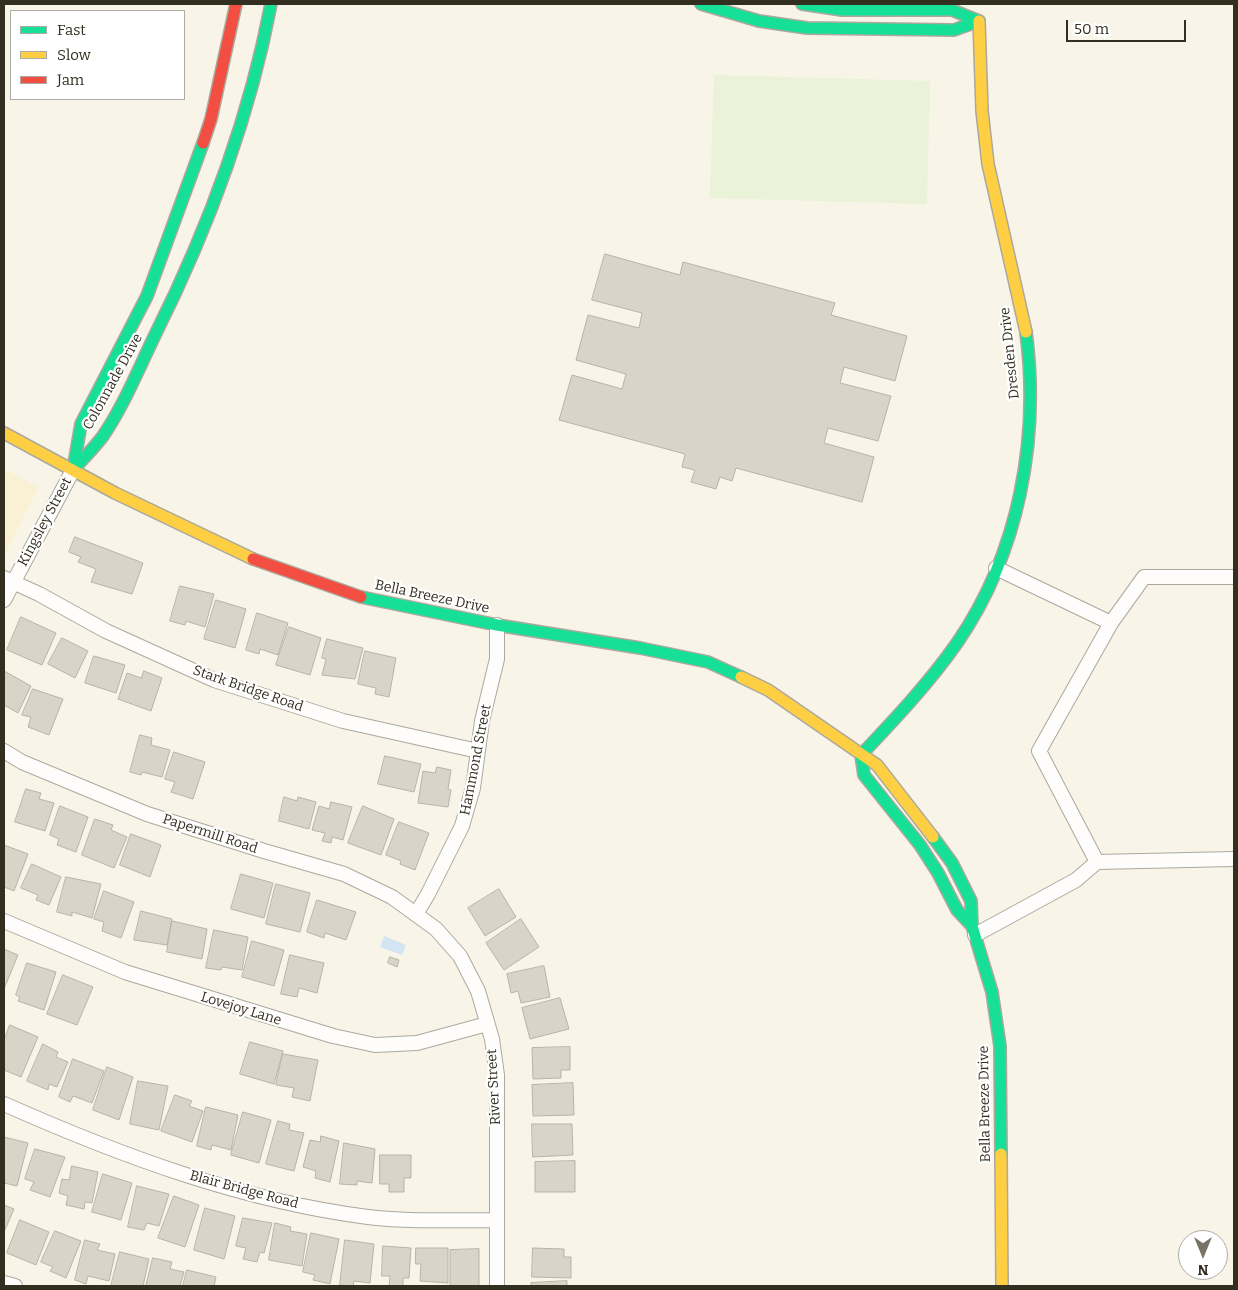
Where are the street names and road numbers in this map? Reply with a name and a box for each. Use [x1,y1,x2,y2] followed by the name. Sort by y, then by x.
[997,306,1023,400] street label: Dresden Drive
[80,331,146,433] street label: Colonnade Drive
[15,475,75,569] street label: Kingsley Street
[373,577,491,617] street label: Bella Breeze Drive
[191,662,305,716] street label: Stark Bridge Road
[457,703,495,817] street label: Hammond Street
[160,811,260,857] street label: Papermill Road
[199,989,283,1029] street label: Lovejoy Lane
[976,1046,994,1162] street label: Bella Breeze Drive
[484,1048,504,1126] street label: River Street
[188,1167,300,1213] street label: Blair Bridge Road

